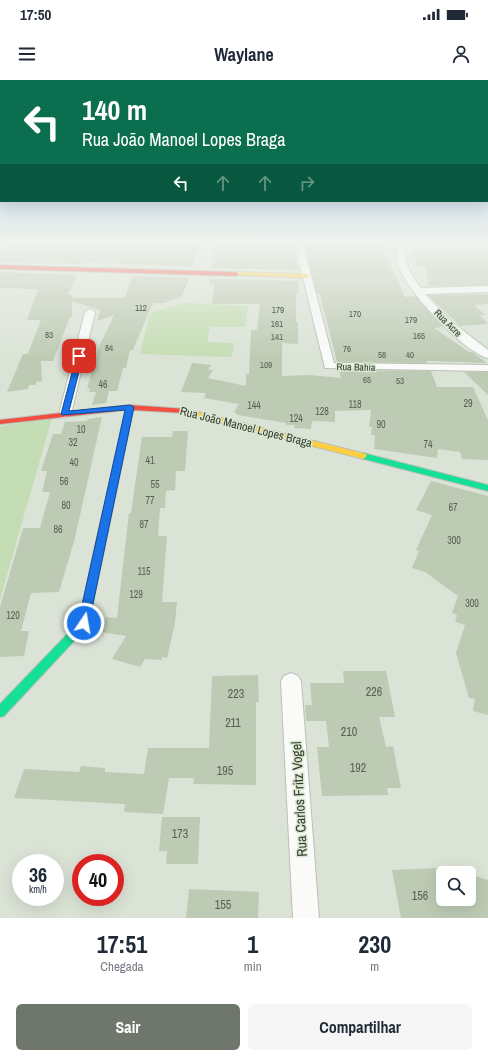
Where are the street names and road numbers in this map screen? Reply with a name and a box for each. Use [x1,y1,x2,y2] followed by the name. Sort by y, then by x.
[431,306,465,340] street label: Rua Acre
[337,360,376,374] street label: Rua Bahia
[178,403,314,451] street label: Rua João Manoel Lopes Braga
[287,741,311,857] street label: Rua Carlos Fritz Vogel

